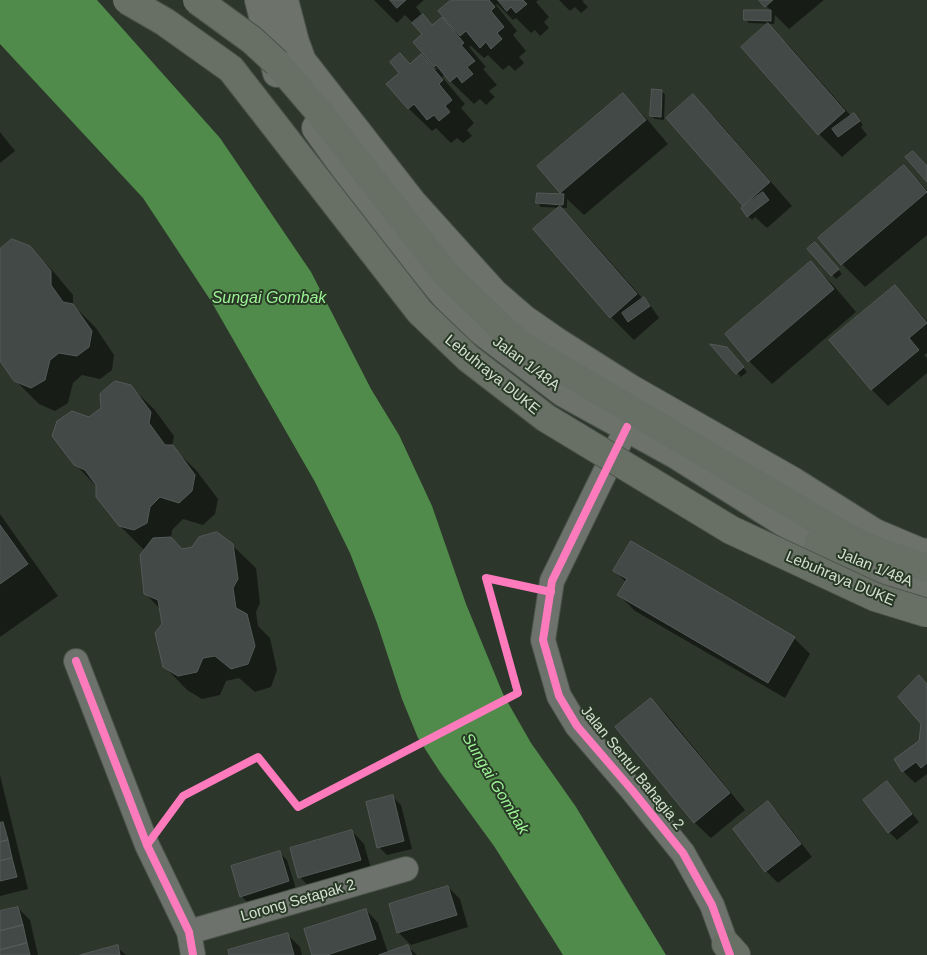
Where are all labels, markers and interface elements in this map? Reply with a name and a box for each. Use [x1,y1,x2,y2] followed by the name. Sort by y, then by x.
[212,289,326,309] water label: Sungai Gombak
[441,331,543,419] street label: Lebuhraya DUKE
[489,333,563,395] street label: Jalan 1/48A
[835,545,915,591] street label: Jalan 1/48A
[783,548,897,610] street label: Lebuhraya DUKE
[576,702,688,834] street label: Jalan Sentul Bahagia 2
[457,730,533,838] water label: Sungai Gombak
[239,876,357,926] street label: Lorong Setapak 2

